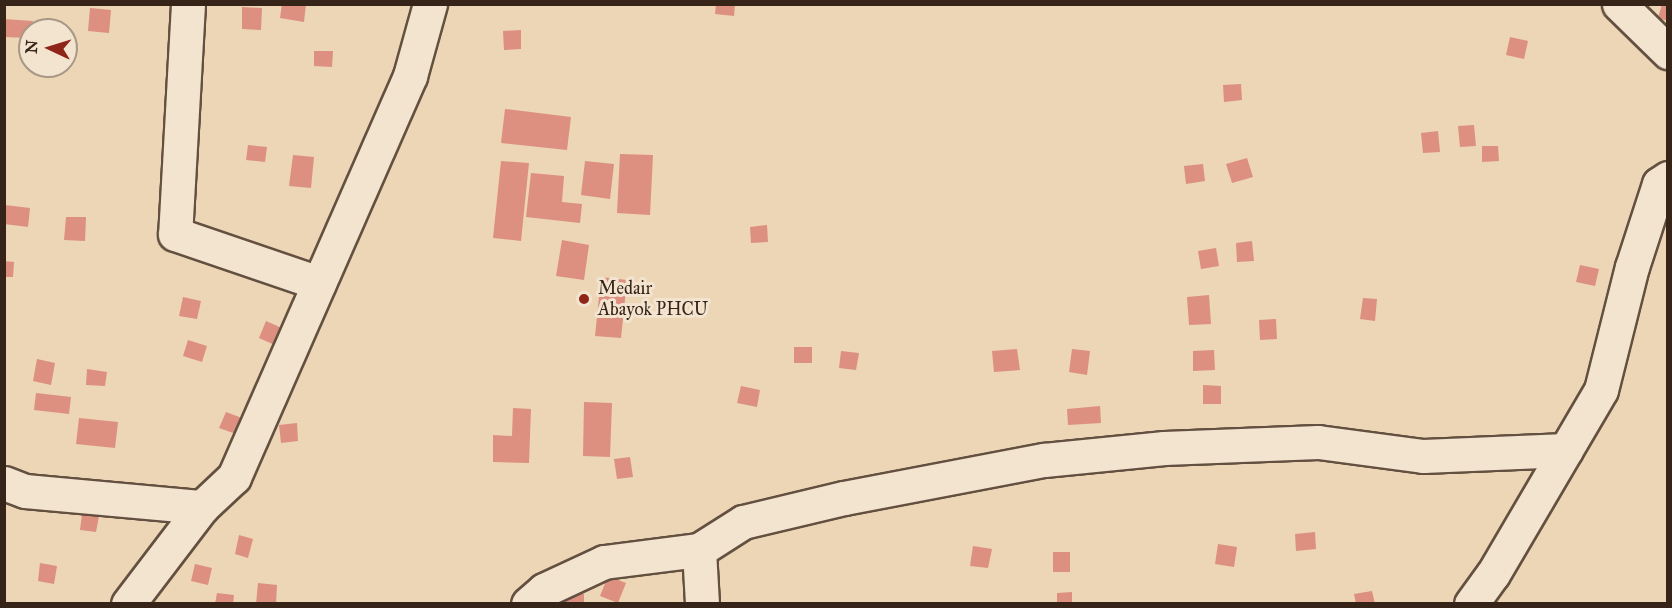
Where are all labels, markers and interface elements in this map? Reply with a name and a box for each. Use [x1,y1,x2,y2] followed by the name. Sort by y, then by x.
[18,18,78,78] north arrow
[22,39,41,54] text: N
[598,278,708,320] place label: Medair Abayok PHCU
[575,290,593,308] marker: Medair Abayok PHCU

